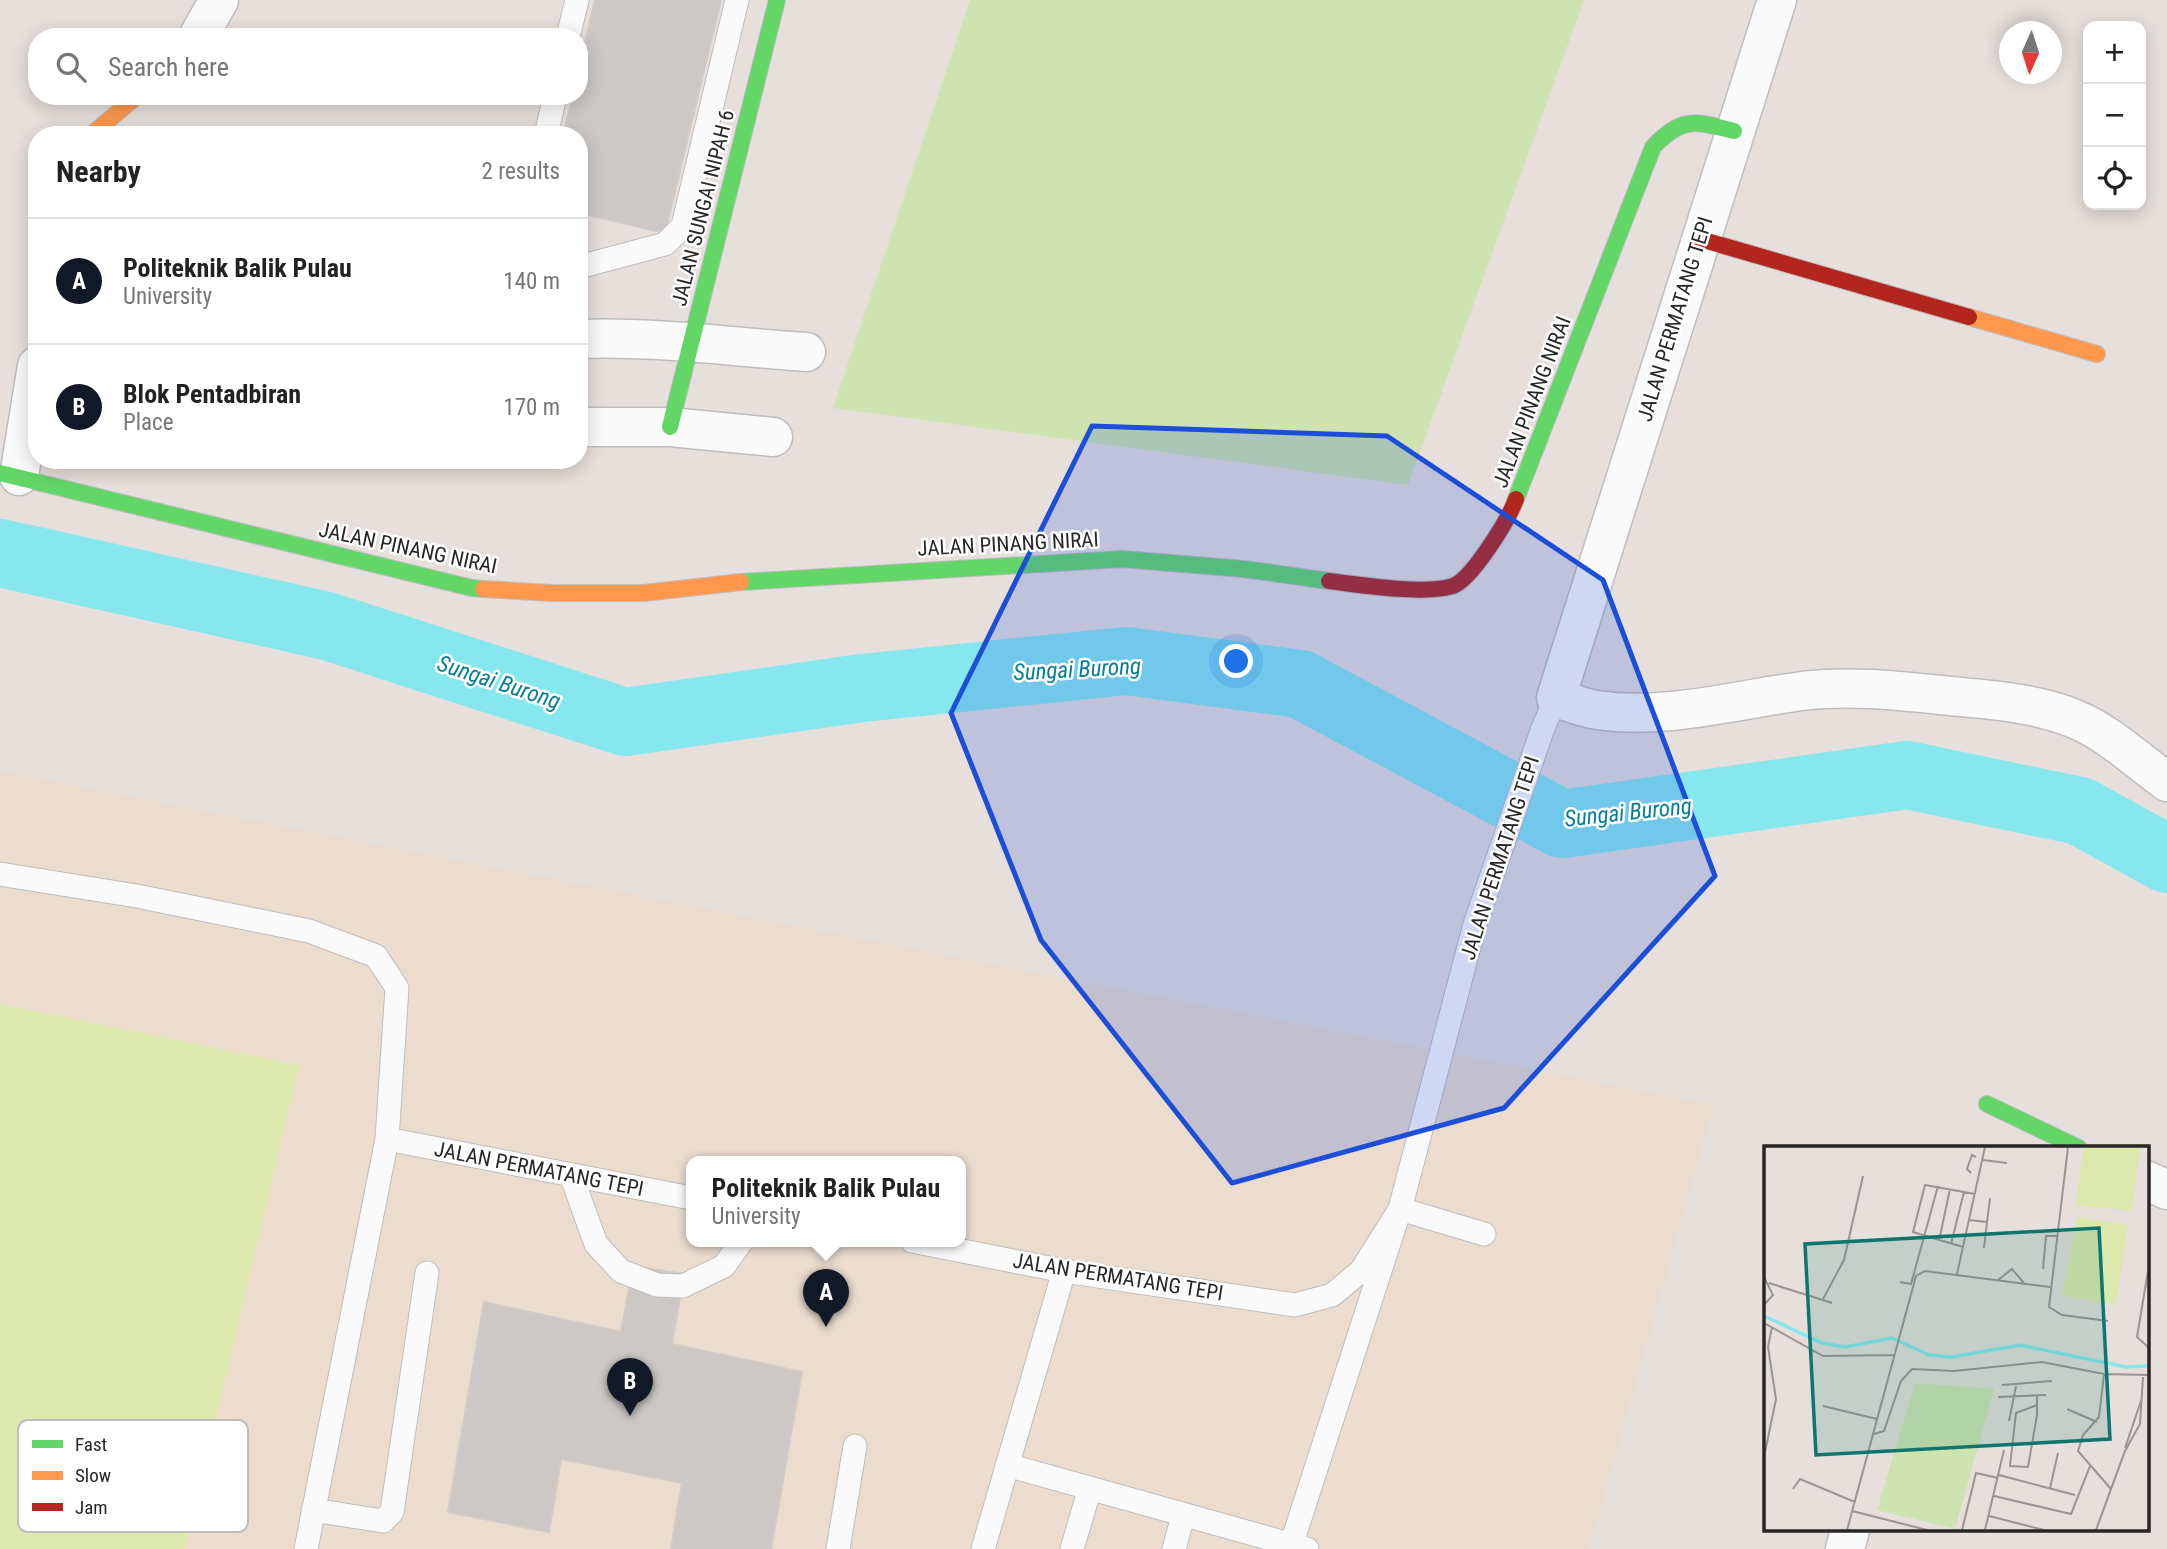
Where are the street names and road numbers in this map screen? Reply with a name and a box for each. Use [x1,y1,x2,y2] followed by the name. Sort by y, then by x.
[667,107,739,309] street label: JALAN SUNGAI NIPAH 6
[1632,214,1718,424] street label: JALAN PERMATANG TEPI
[1488,313,1576,491] street label: JALAN PINANG NIRAI
[317,517,499,579] street label: JALAN PINANG NIRAI
[917,527,1099,561] street label: JALAN PINANG NIRAI
[1456,753,1544,963] street label: JALAN PERMATANG TEPI
[432,1137,646,1201] street label: JALAN PERMATANG TEPI
[1011,1249,1225,1305] street label: JALAN PERMATANG TEPI

